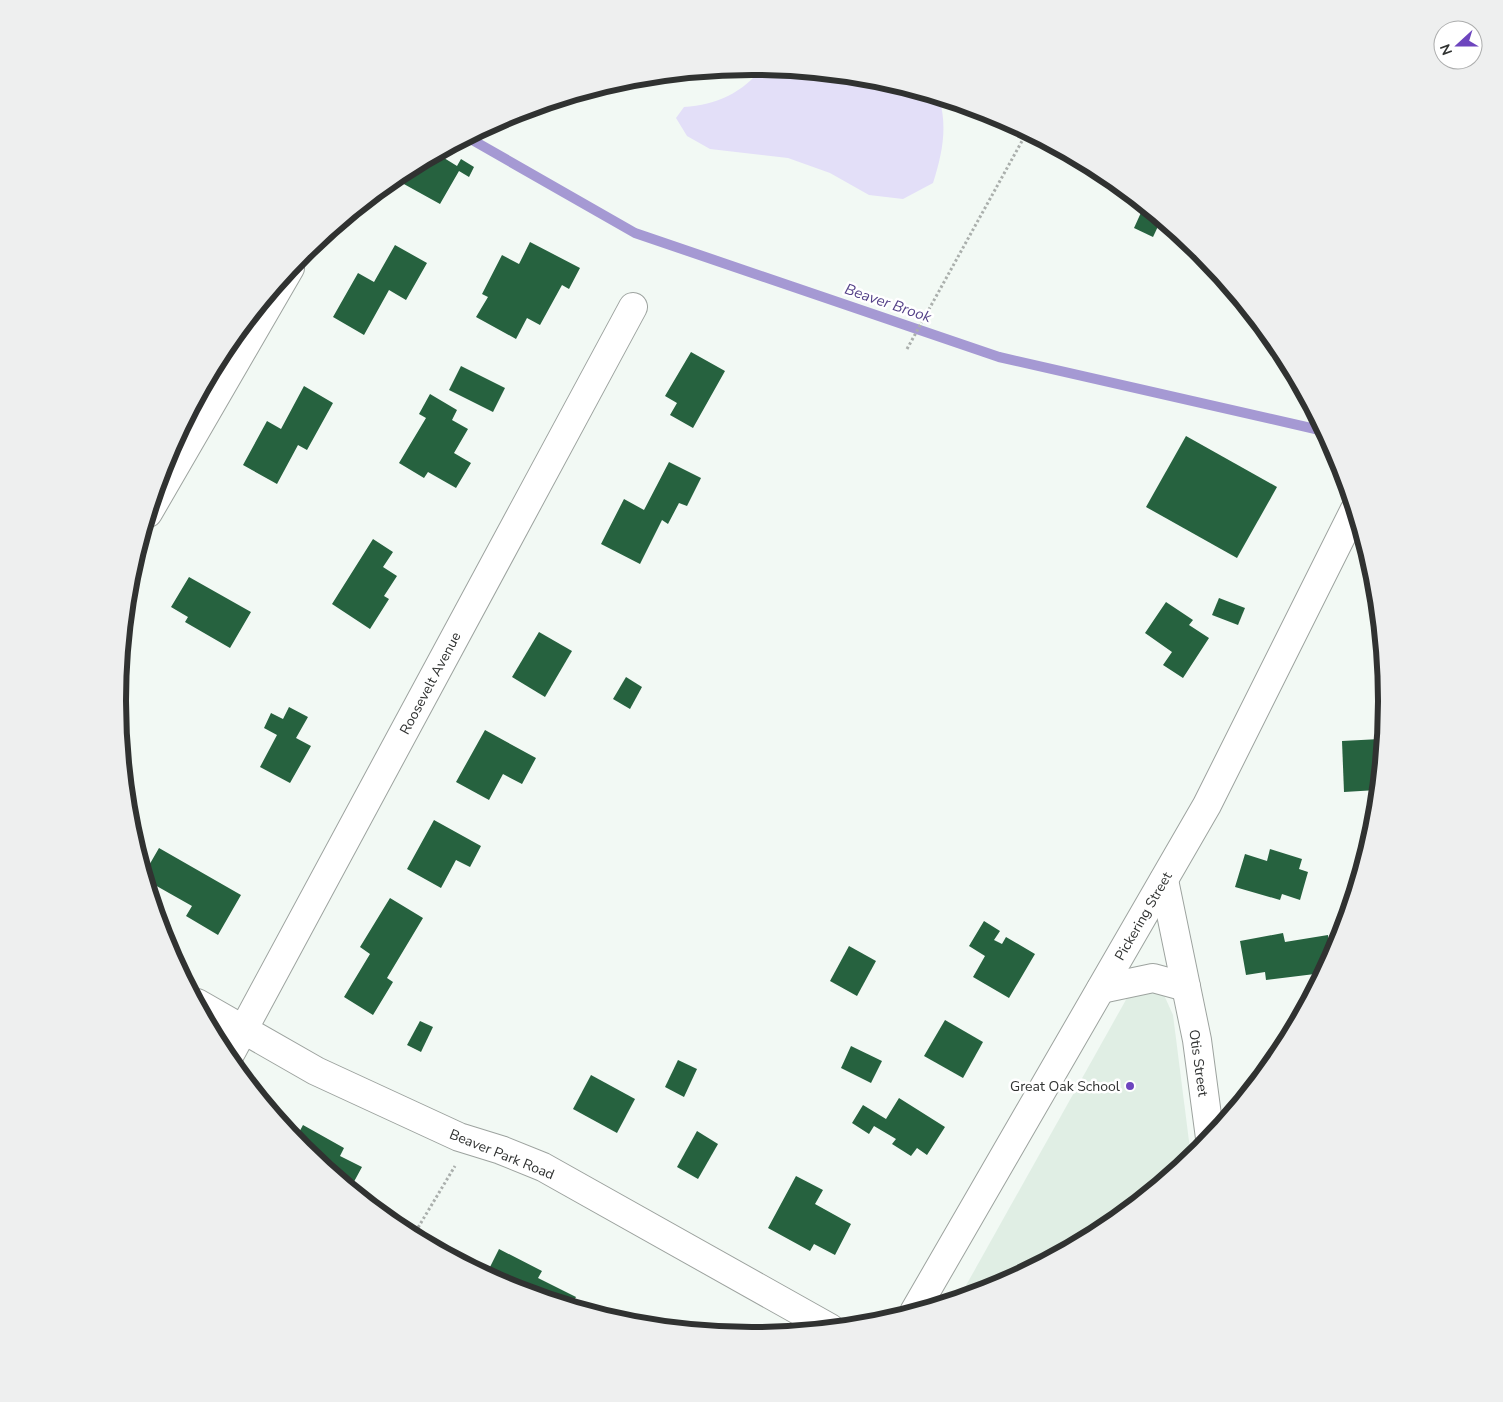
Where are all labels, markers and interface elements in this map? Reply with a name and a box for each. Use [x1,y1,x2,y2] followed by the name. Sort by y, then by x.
[1433,20,1483,70] north arrow
[1436,41,1457,58] text: N
[842,279,934,327] water label: Beaver Brook
[395,629,465,738] street label: Roosevelt Avenue
[1110,869,1176,964] street label: Pickering Street
[1184,1028,1213,1098] street label: Otis Street
[1010,1077,1121,1096] place label: Great Oak School
[1124,1080,1136,1092] marker: Great Oak School
[447,1125,557,1184] street label: Beaver Park Road

